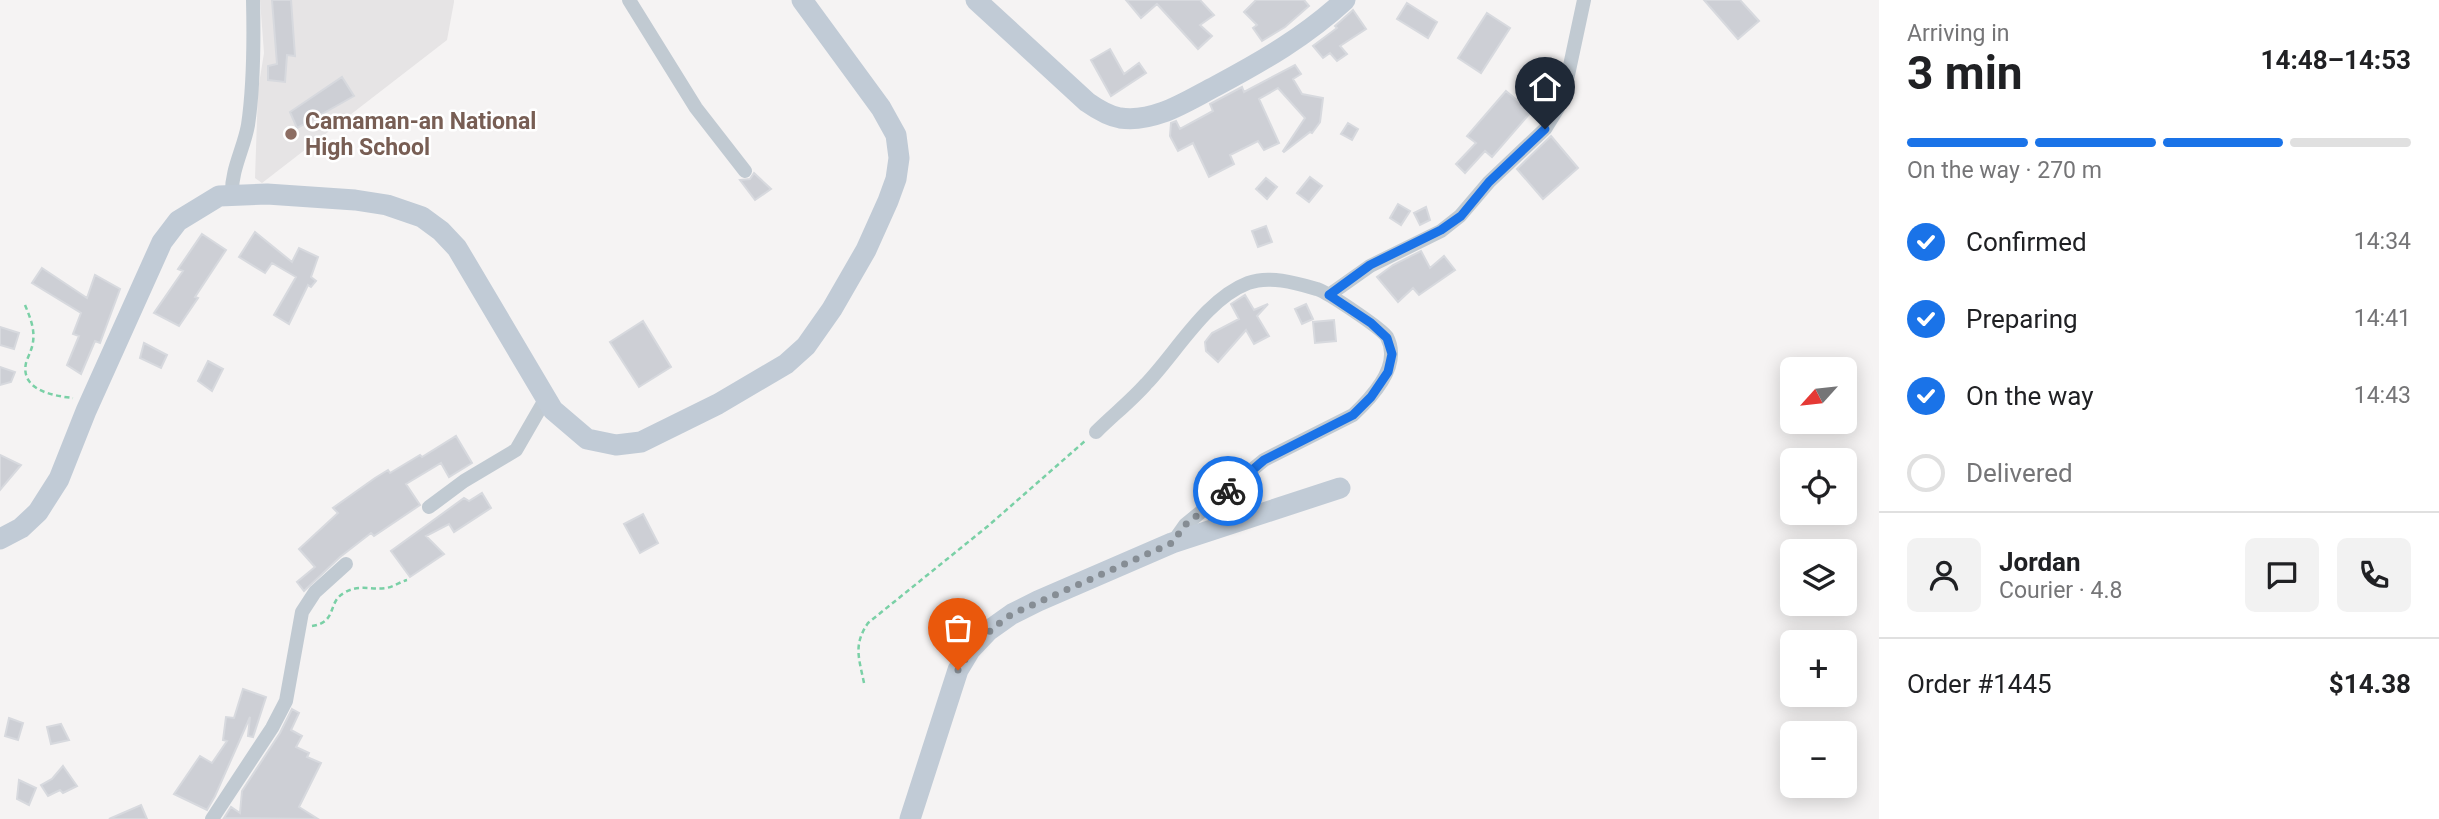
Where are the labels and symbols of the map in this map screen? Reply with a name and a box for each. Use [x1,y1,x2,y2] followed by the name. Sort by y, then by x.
[1515,57,1575,129] pin
[305,108,536,161] place label: Camaman-an National High School
[283,126,299,142] marker: Camaman-an National High School
[1780,357,1857,434] north arrow
[1193,456,1263,526] courier
[928,598,988,670] pin

